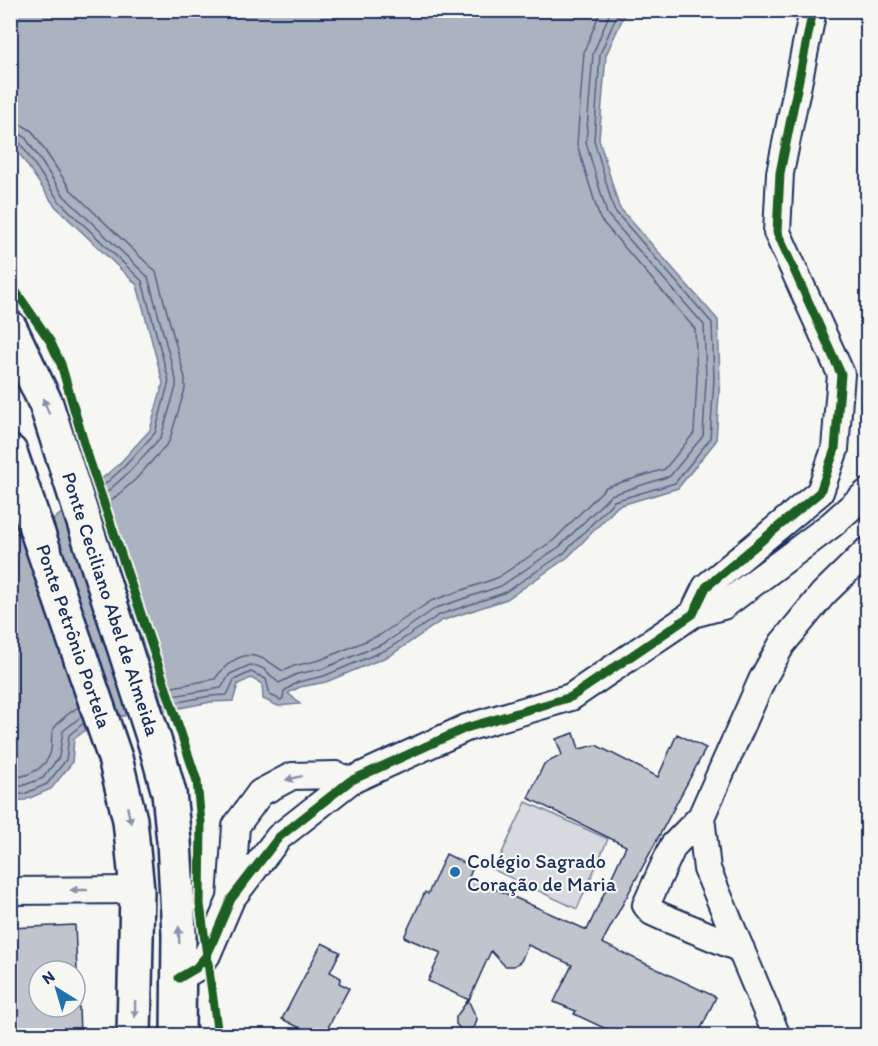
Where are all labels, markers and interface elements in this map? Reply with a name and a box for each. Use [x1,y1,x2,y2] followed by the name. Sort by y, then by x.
[41,397,51,415] one-way arrow
[57,469,165,740] street label: Ponte Ceciliano Abel de Almeida
[31,541,117,731] street label: Ponte Petrônio Portela
[284,774,303,783] one-way arrow
[125,805,134,824] one-way arrow
[467,849,617,896] place label: Colégio Sagrado Coração de Maria
[448,865,462,879] marker: Colégio Sagrado Coração de Maria
[69,885,88,895] one-way arrow
[174,926,183,945] one-way arrow
[27,959,87,1019] north arrow
[38,967,58,988] text: N
[130,1000,139,1019] one-way arrow

